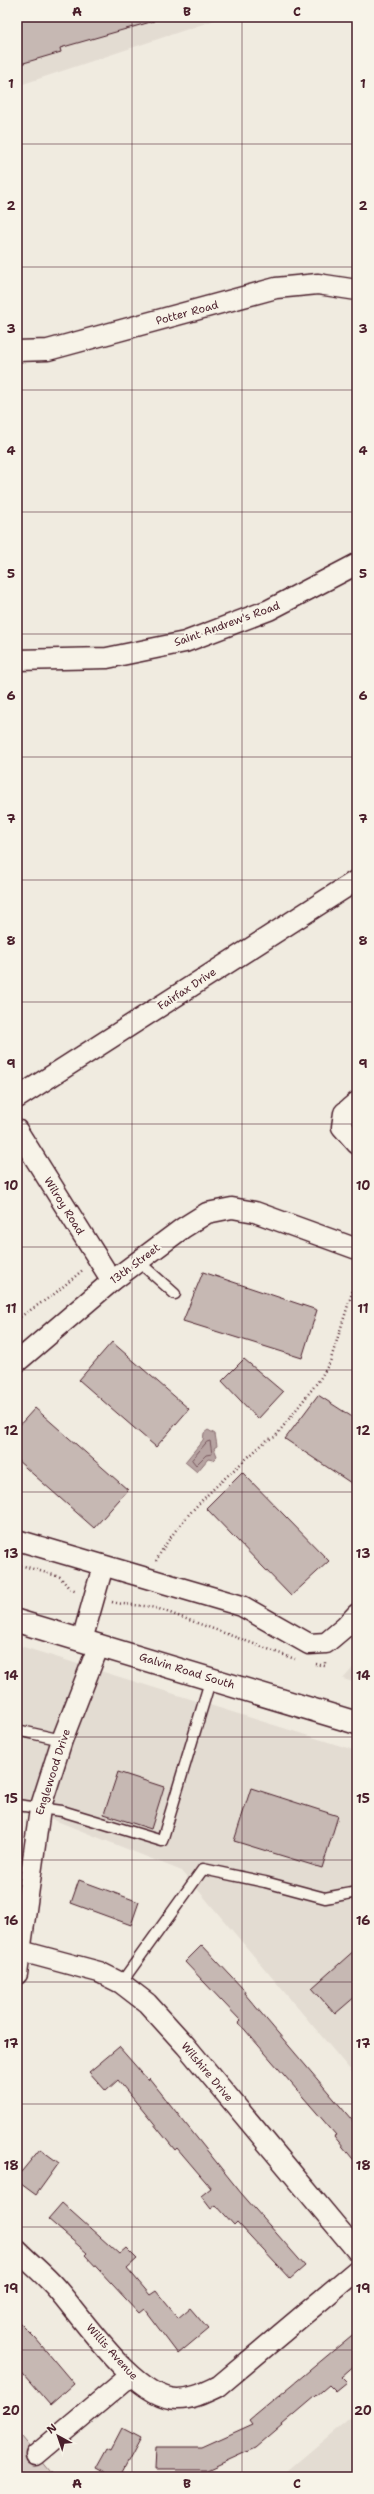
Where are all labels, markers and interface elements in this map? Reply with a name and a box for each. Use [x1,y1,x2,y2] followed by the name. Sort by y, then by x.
[72,3,82,20] text: A
[183,3,191,20] text: B
[293,3,301,20] text: C
[8,75,14,92] text: 1
[360,75,366,92] text: 1
[6,197,16,214] text: 2
[358,197,368,214] text: 2
[154,297,220,329] street label: Potter Road
[6,320,16,337] text: 3
[358,320,368,337] text: 3
[6,442,16,459] text: 4
[358,442,368,459] text: 4
[7,565,15,582] text: 5
[359,565,367,582] text: 5
[172,598,282,650] street label: Saint Andrew's Road
[6,687,16,704] text: 6
[358,687,368,704] text: 6
[6,810,16,827] text: 7
[358,810,368,827] text: 7
[6,932,16,949] text: 8
[358,932,368,949] text: 8
[155,964,219,1014] street label: Fairfax Drive
[6,1055,16,1072] text: 9
[358,1055,368,1072] text: 9
[40,1174,88,1238] street label: Wilroy Road
[4,1177,18,1194] text: 10
[356,1177,370,1194] text: 10
[107,1240,163,1288] street label: 13th Street
[5,1300,17,1317] text: 11
[357,1300,369,1317] text: 11
[4,1422,18,1439] text: 12
[356,1422,370,1439] text: 12
[4,1545,18,1562] text: 13
[356,1545,370,1562] text: 13
[137,1649,237,1693] street label: Galvin Road South
[4,1667,18,1684] text: 14
[356,1667,370,1684] text: 14
[32,1727,74,1817] street label: Englewood Drive
[4,1790,18,1807] text: 15
[356,1790,370,1807] text: 15
[4,1912,18,1929] text: 16
[356,1912,370,1929] text: 16
[4,2035,18,2052] text: 17
[356,2035,370,2052] text: 17
[178,2039,236,2105] street label: Wilshire Drive
[4,2157,18,2174] text: 18
[356,2157,370,2174] text: 18
[4,2280,18,2297] text: 19
[356,2280,370,2297] text: 19
[83,2321,141,2383] street label: Willis Avenue
[2,2402,20,2419] text: 20
[354,2402,372,2419] text: 20
[38,2416,78,2456] north arrow
[44,2420,60,2437] text: N
[72,2475,82,2492] text: A
[183,2475,191,2492] text: B
[293,2475,301,2492] text: C

